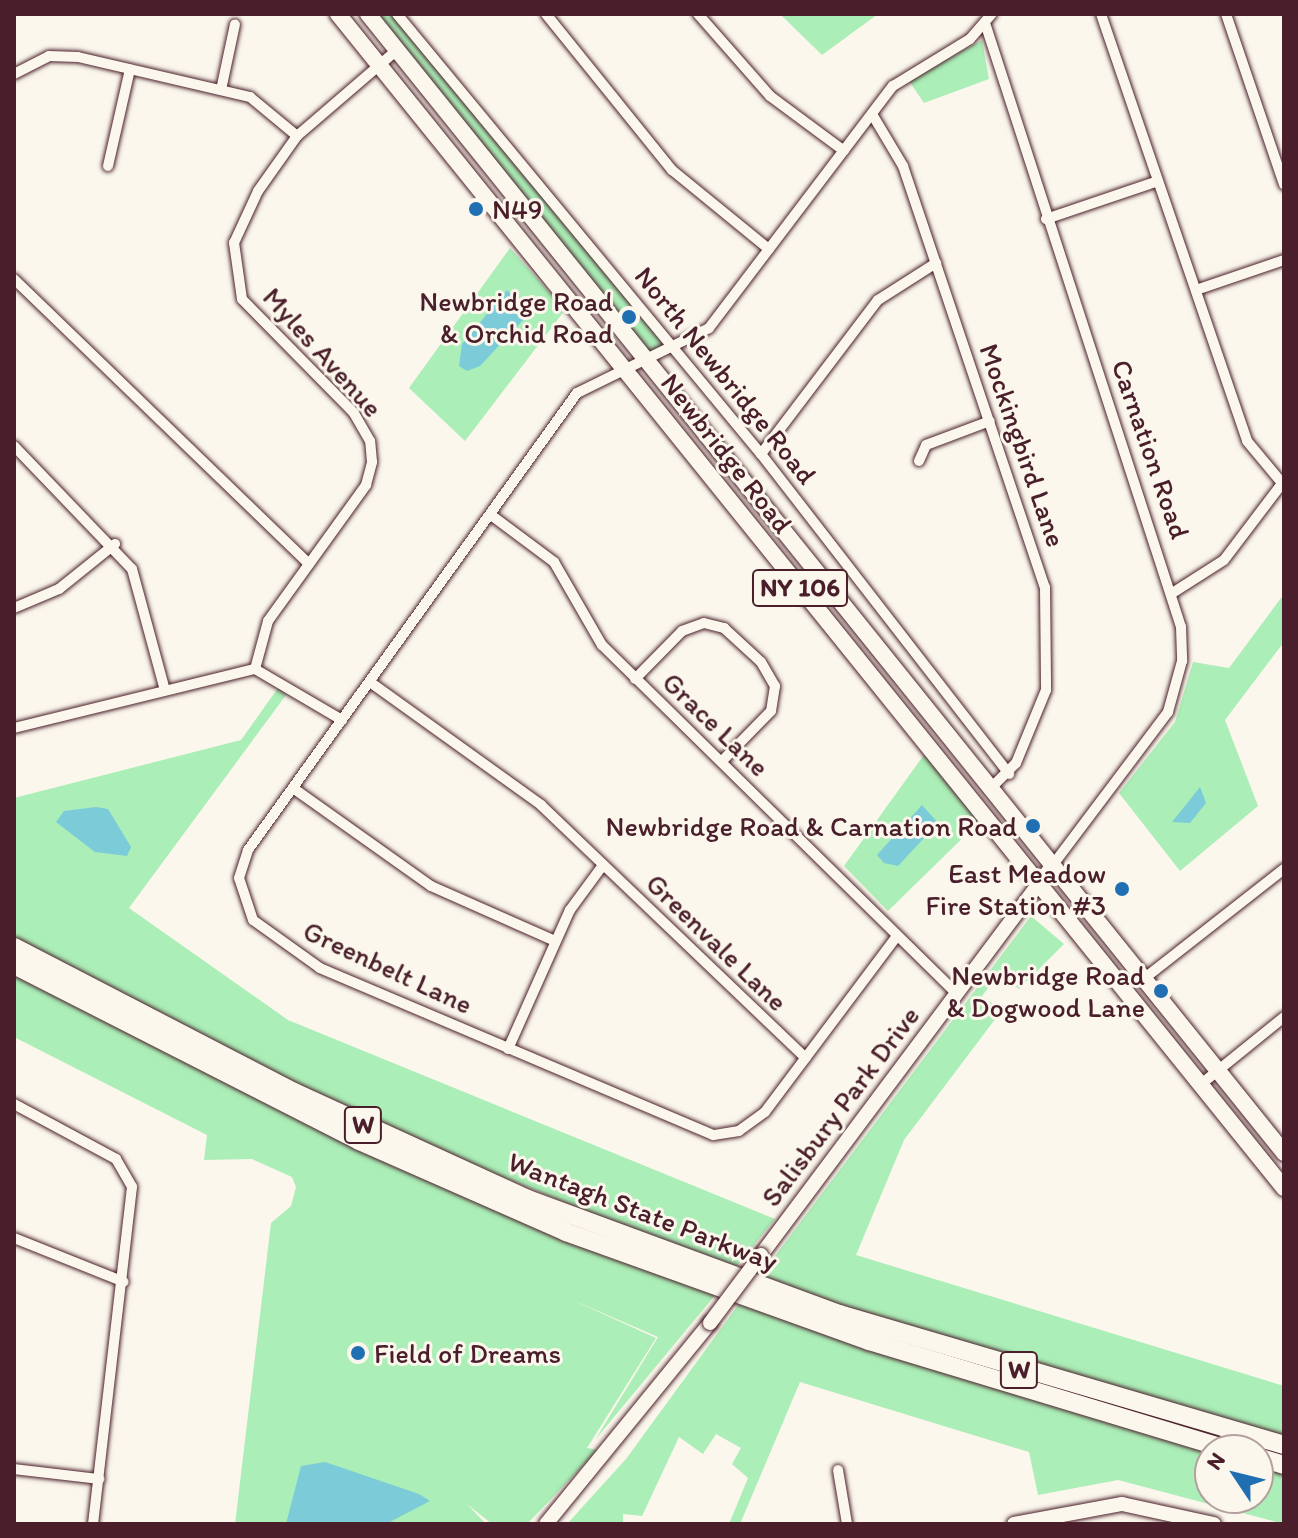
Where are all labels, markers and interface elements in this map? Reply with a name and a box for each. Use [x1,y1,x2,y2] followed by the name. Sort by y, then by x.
[492,192,542,226] place label: N49
[467,200,485,218] marker: N49
[628,260,824,490] street label: North Newbridge Road
[256,280,390,424] street label: Myles Avenue
[419,284,613,350] place label: Newbridge Road & Orchid Road
[620,308,638,326] marker: Newbridge Road & Orchid Road
[972,339,1074,551] street label: Mockingbird Lane
[1105,355,1197,543] street label: Carnation Road
[654,366,800,540] street label: Newbridge Road
[750,566,850,610] road number: NY 106
[656,665,776,783] street label: Grace Lane
[606,809,1017,843] place label: Newbridge Road & Carnation Road
[1024,817,1042,835] marker: Newbridge Road & Carnation Road
[925,856,1106,922] place label: East Meadow Fire Station #3
[639,866,795,1018] street label: Greenvale Lane
[1113,880,1131,898] marker: East Meadow Fire Station #3
[298,913,478,1021] street label: Greenbelt Lane
[946,958,1145,1024] place label: Newbridge Road & Dogwood Lane
[1152,982,1170,1000] marker: Newbridge Road & Dogwood Lane
[753,999,927,1213] street label: Salisbury Park Drive
[343,1103,383,1147] road number: W
[504,1144,782,1278] street label: Wantagh State Parkway
[374,1336,561,1370] place label: Field of Dreams
[349,1344,367,1362] marker: Field of Dreams
[999,1348,1039,1392] road number: W
[1194,1434,1274,1514] north arrow
[1200,1447,1231,1475] text: N

